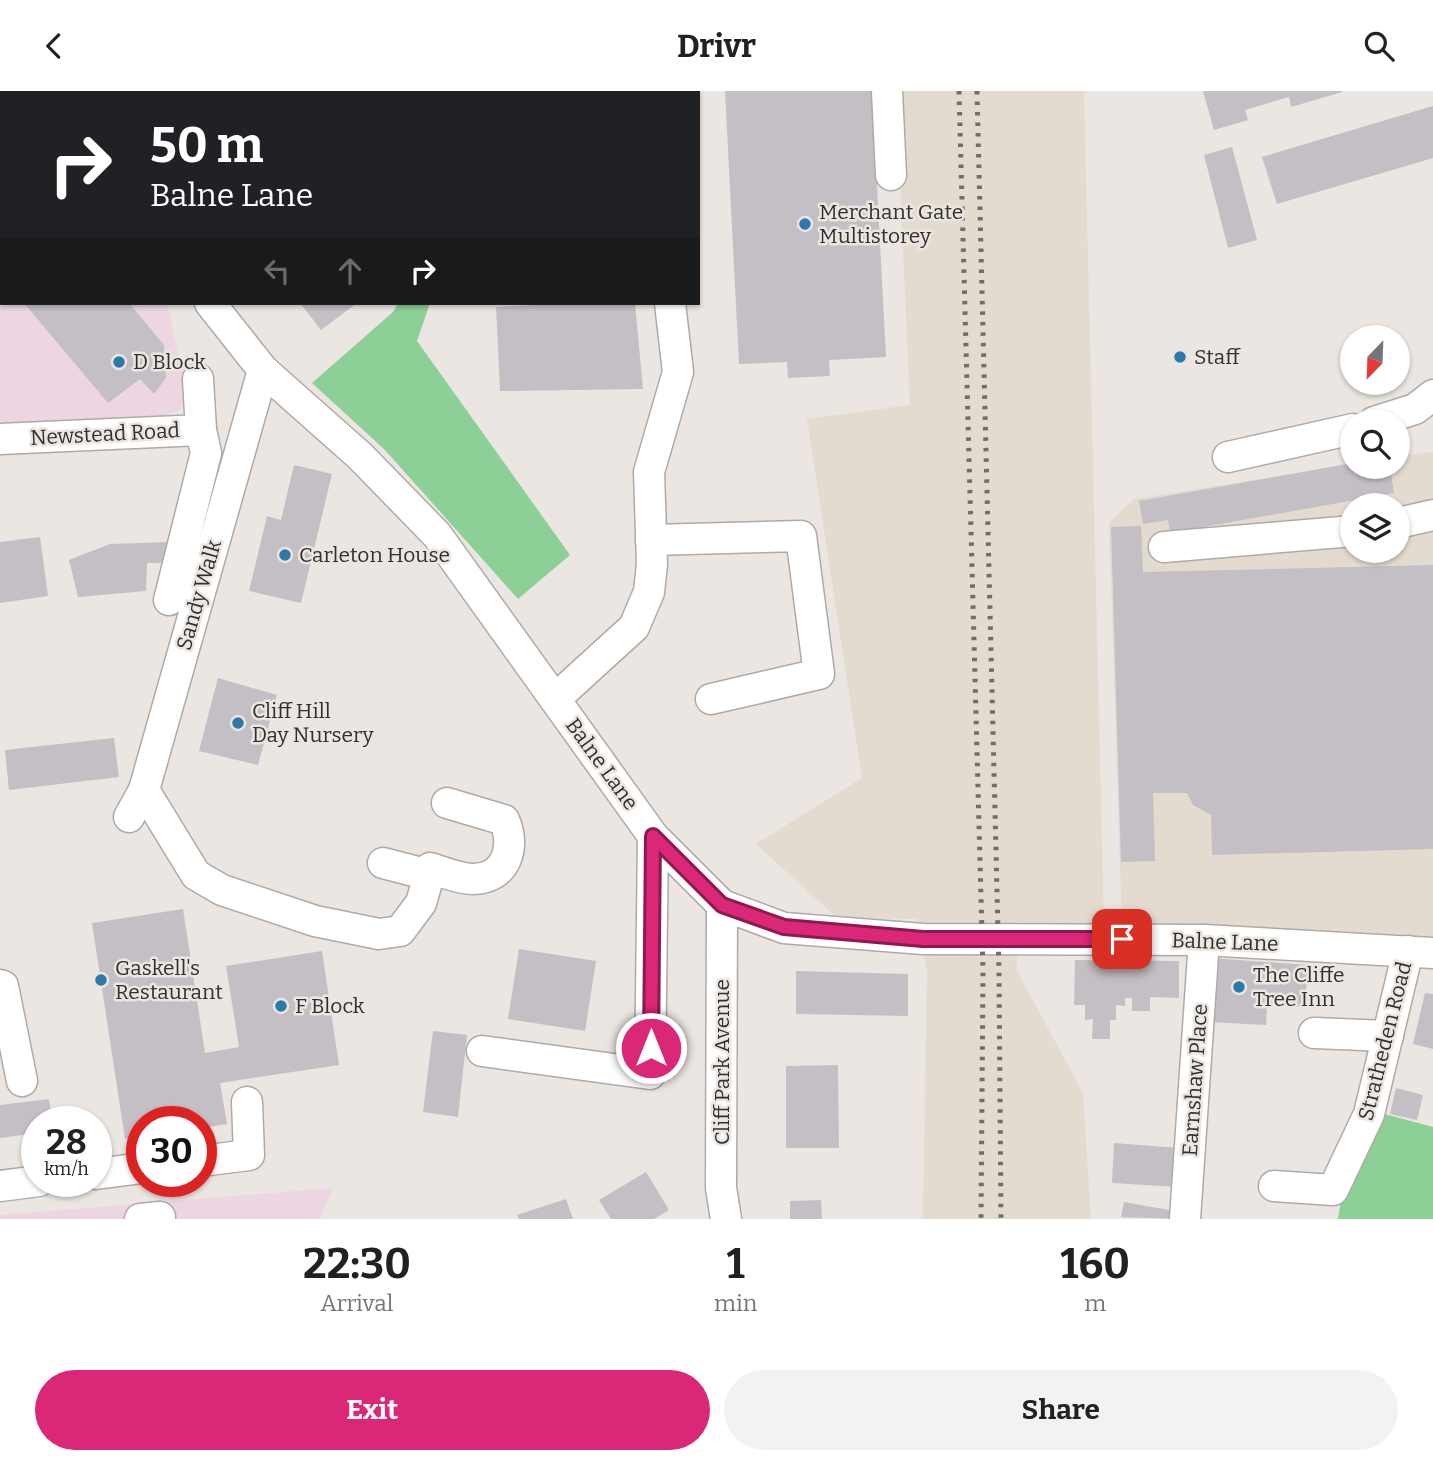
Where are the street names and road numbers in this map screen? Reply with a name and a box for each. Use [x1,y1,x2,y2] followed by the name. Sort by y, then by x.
[29,417,181,451] street label: Newstead Road
[171,537,227,653] street label: Sandy Walk
[560,713,644,815] street label: Balne Lane
[1171,927,1279,957] street label: Balne Lane
[1353,959,1417,1123] street label: Stratheden Road
[709,979,735,1145] street label: Cliff Park Avenue
[1177,1003,1213,1157] street label: Earnshaw Place

